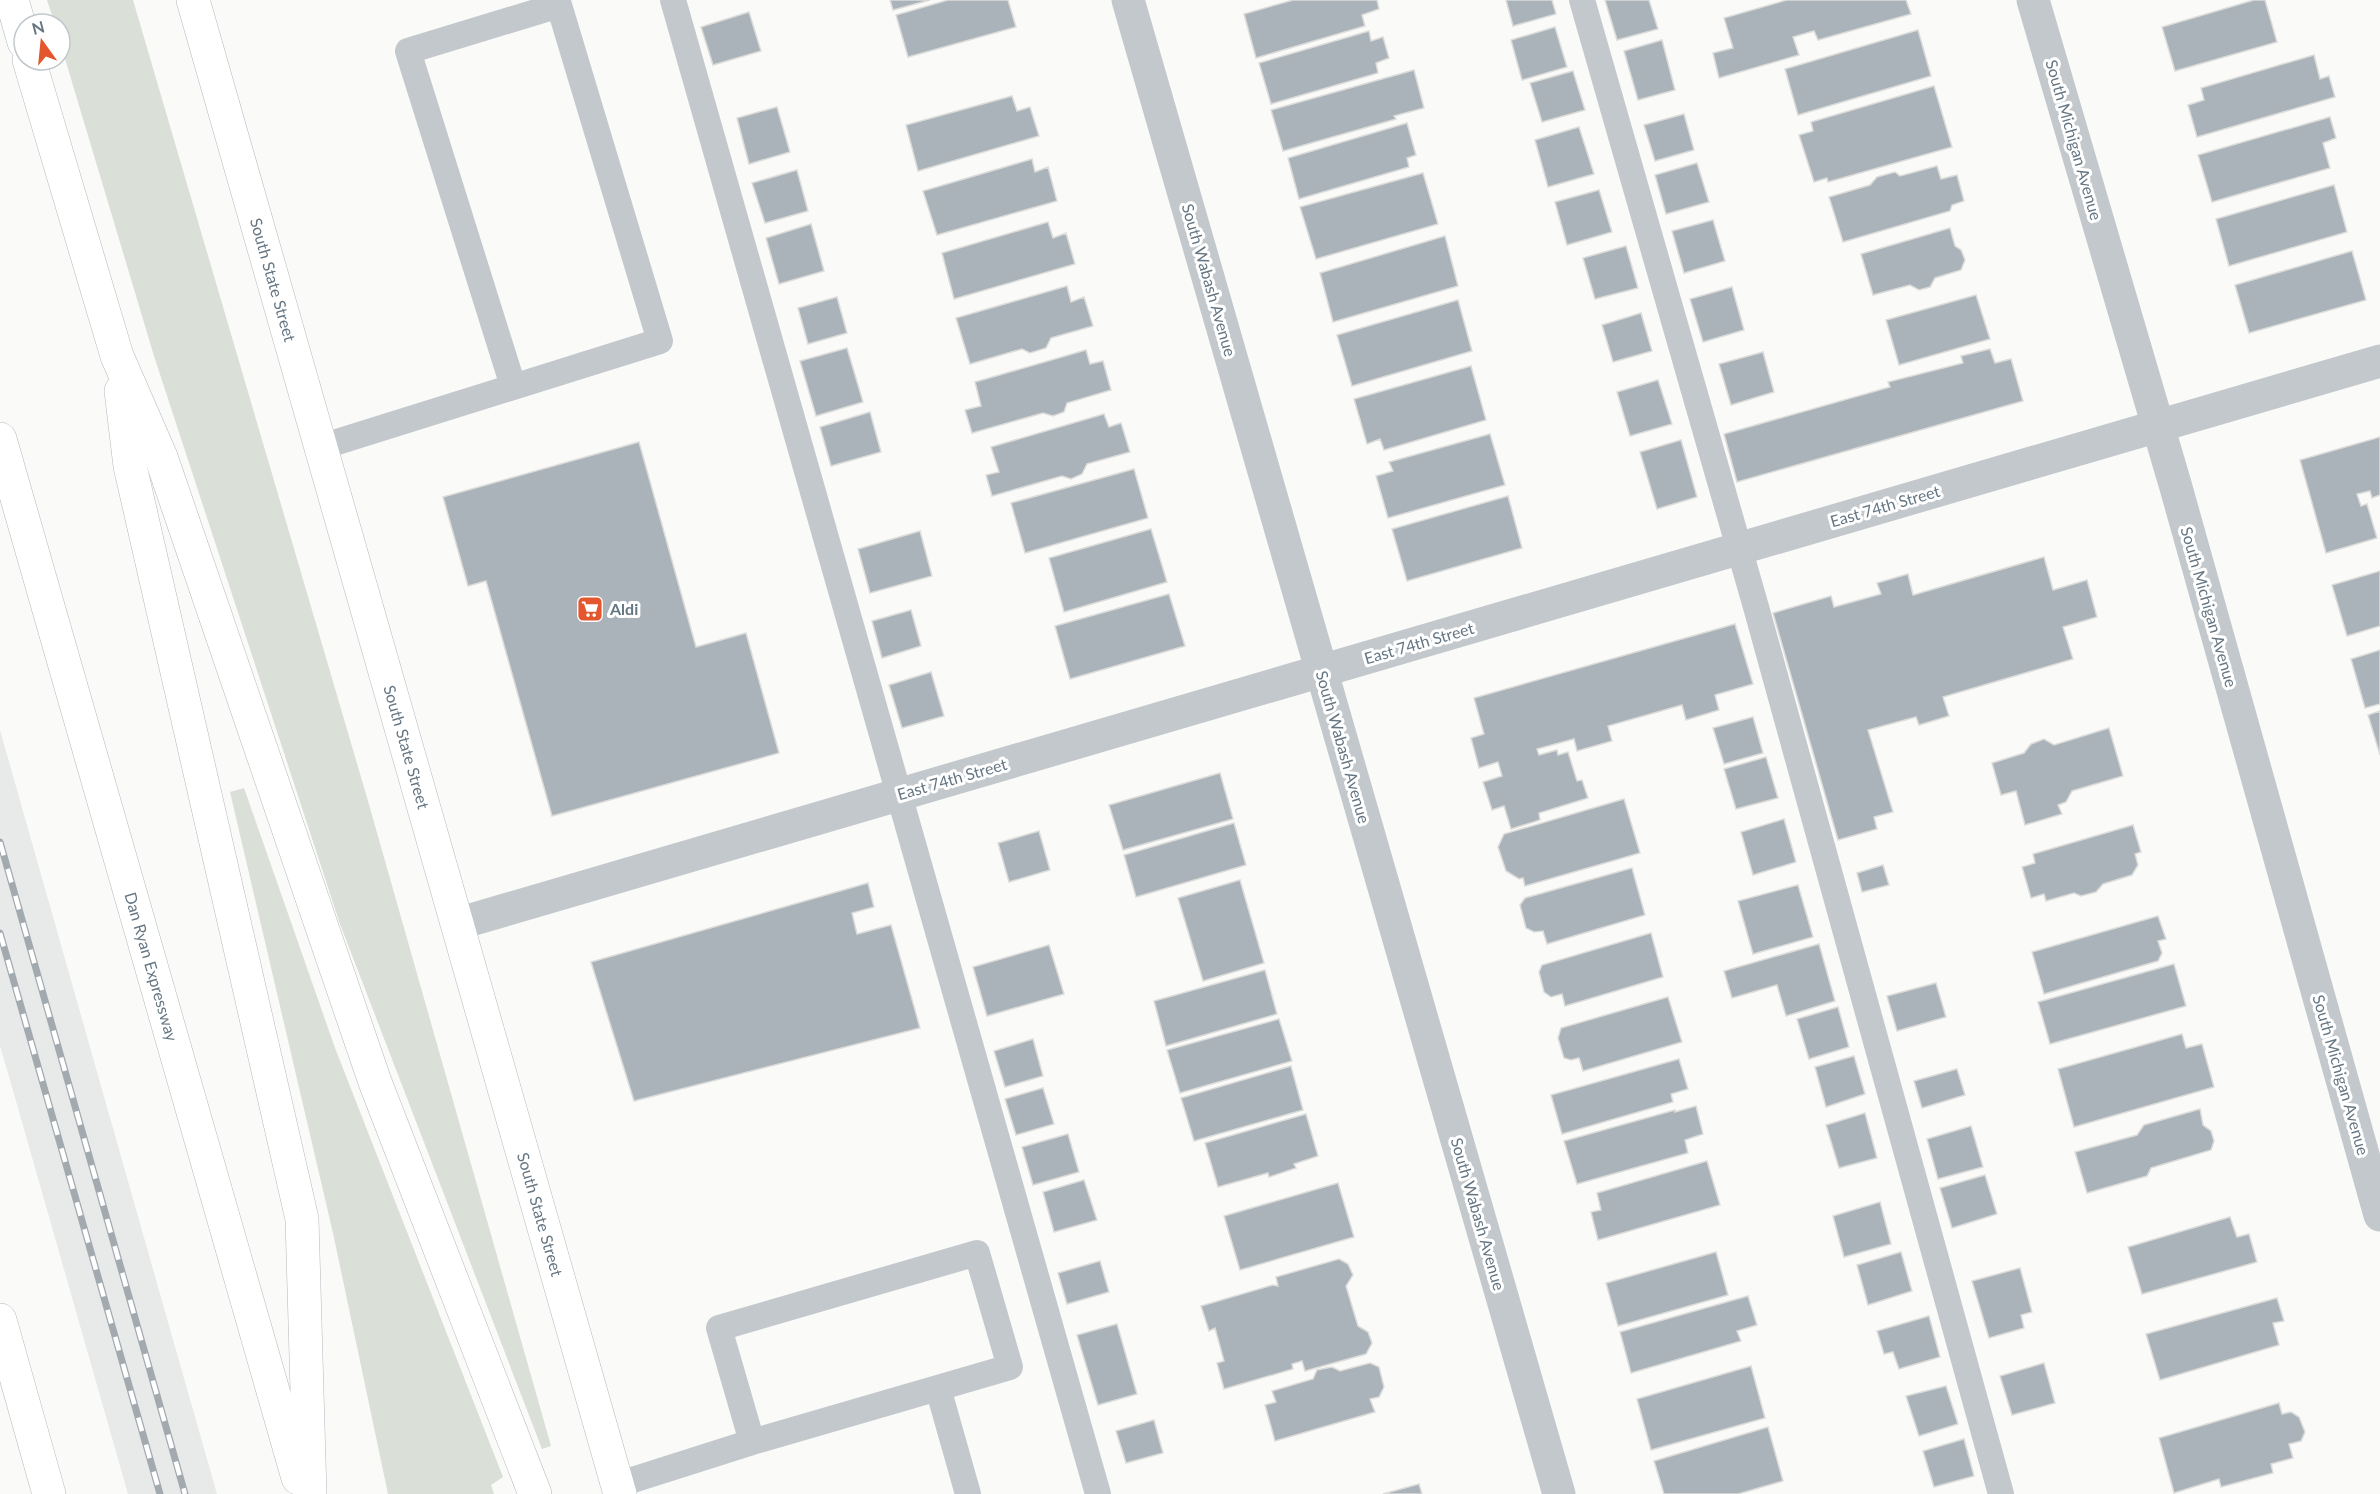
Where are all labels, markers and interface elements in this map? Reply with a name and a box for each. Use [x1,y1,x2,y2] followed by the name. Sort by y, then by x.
[12,12,72,72] north arrow
[30,16,46,38] text: N
[2042,57,2107,222] street label: South Michigan Avenue
[1179,201,1240,358] street label: South Wabash Avenue
[247,216,300,344] street label: South State Street
[1828,481,1942,530] street label: East 74th Street
[2177,524,2242,689] street label: South Michigan Avenue
[575,594,605,624] supermarket icon: Aldi
[609,599,638,618] place label: Aldi
[1362,618,1476,667] street label: East 74th Street
[1313,668,1374,825] street label: South Wabash Avenue
[380,683,434,811] street label: South State Street
[895,754,1009,803] street label: East 74th Street
[121,890,182,1044] street label: Dan Ryan Expressway
[2309,992,2374,1157] street label: South Michigan Avenue
[1448,1135,1509,1292] street label: South Wabash Avenue
[514,1150,567,1279] street label: South State Street

